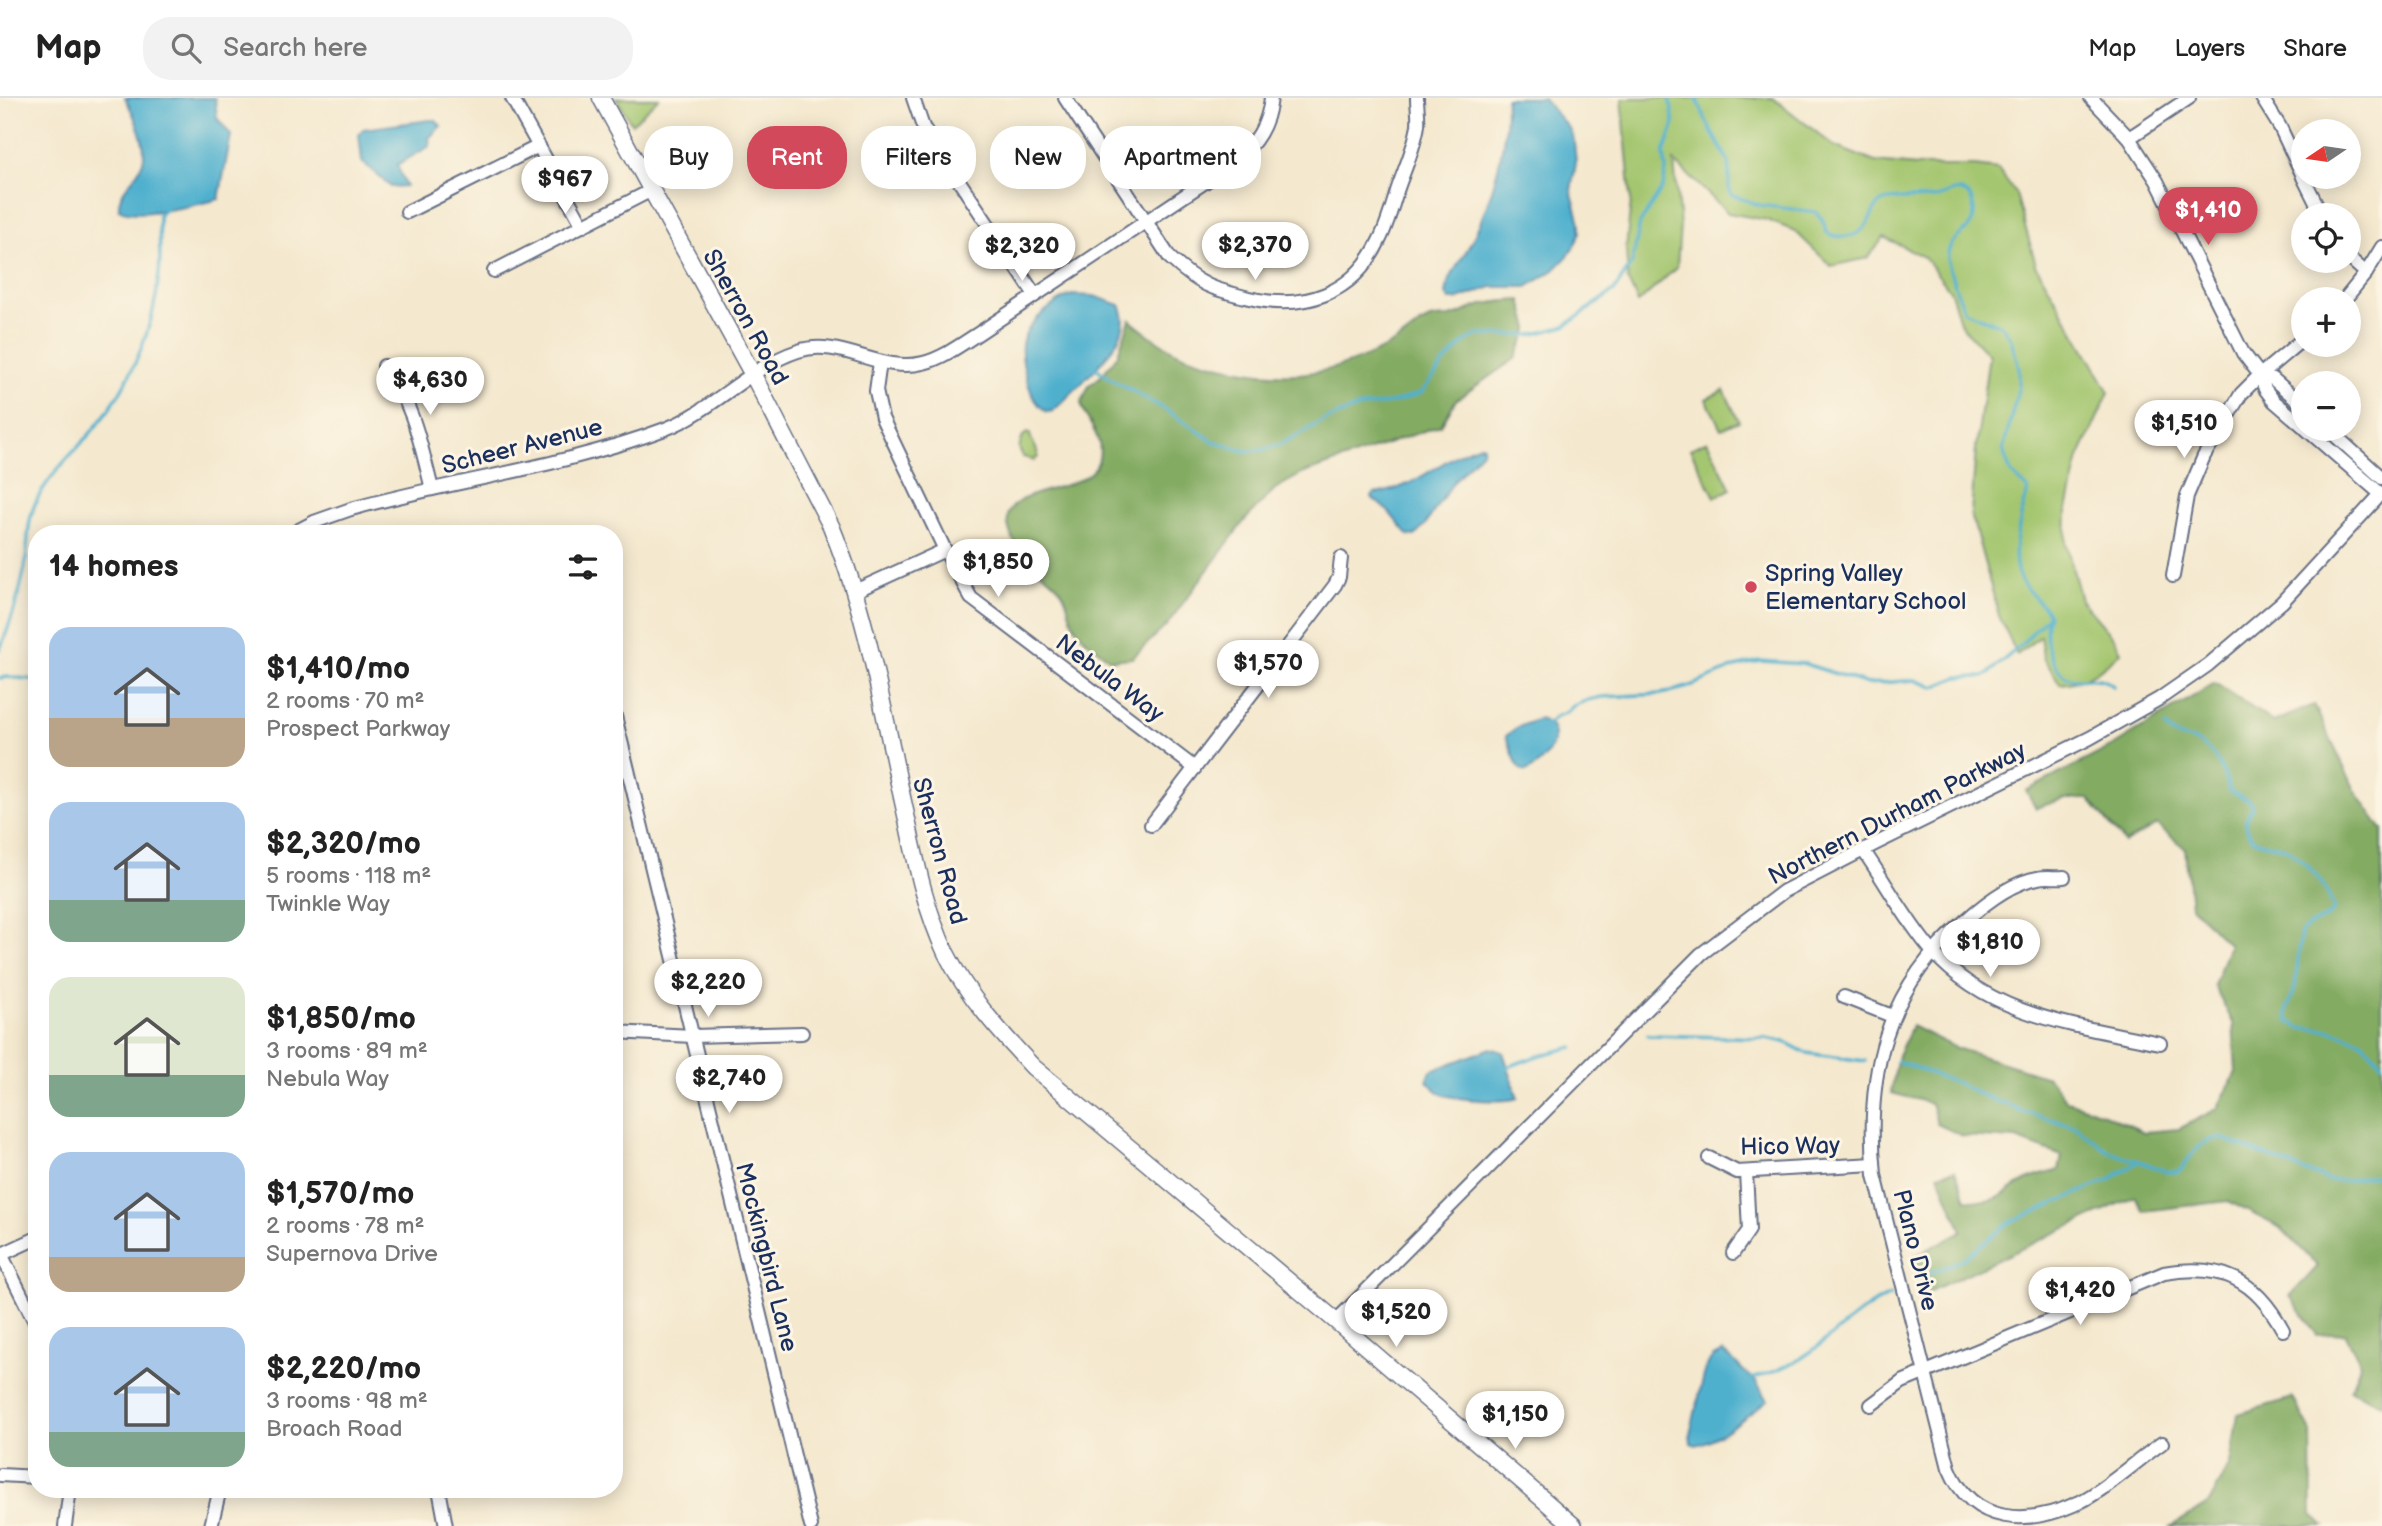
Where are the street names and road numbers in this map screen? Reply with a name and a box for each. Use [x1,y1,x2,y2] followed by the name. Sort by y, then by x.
[696,244,795,390] street label: Sherron Road
[439,412,606,480] street label: Scheer Avenue
[1050,628,1170,729] street label: Nebula Way
[1764,736,2031,891] street label: Northern Durham Parkway
[906,775,973,928] street label: Sherron Road
[1740,1131,1840,1162] street label: Hico Way
[729,1160,804,1355] street label: Mockingbird Lane
[1886,1186,1945,1314] street label: Plano Drive

